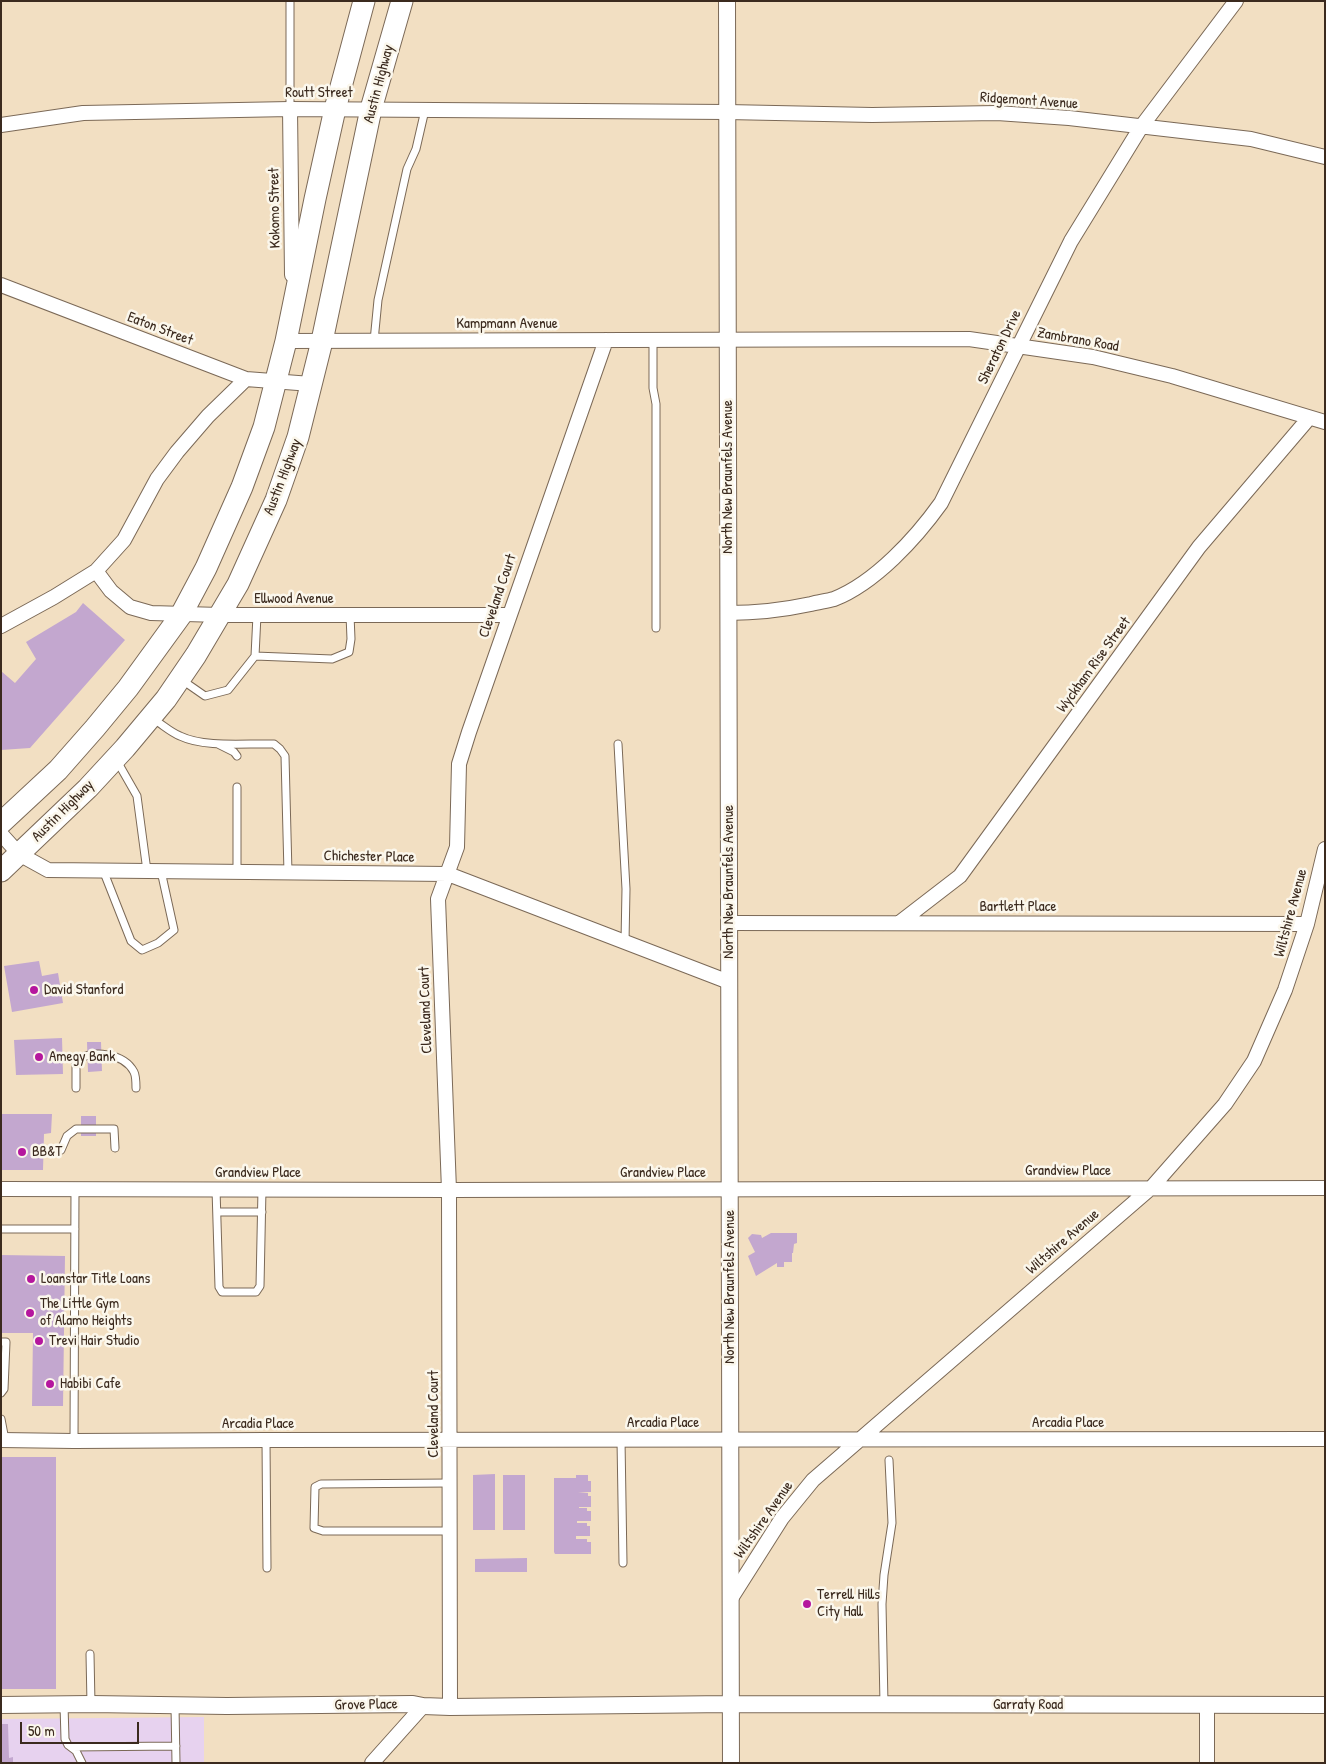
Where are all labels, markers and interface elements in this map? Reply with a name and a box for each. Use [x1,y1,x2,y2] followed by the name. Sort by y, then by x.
[360,43,398,125] street label: Austin Highway
[285,84,353,102] street label: Routt Street
[979,89,1079,113] street label: Ridgemont Avenue
[265,167,285,249] street label: Kokomo Street
[974,307,1026,387] street label: Sheraton Drive
[125,308,195,350] street label: Eaton Street
[456,315,558,333] street label: Kampmann Avenue
[1036,324,1120,356] street label: Zambrano Road
[719,400,737,554] street label: North New Braunfels Avenue
[260,436,306,518] street label: Austin Highway
[475,552,521,640] street label: Cleveland Court
[254,590,334,608] street label: Ellwood Avenue
[1053,614,1135,716] street label: Wyckham Rise Street
[28,776,98,846] street label: Austin Highway
[720,805,738,959] street label: North New Braunfels Avenue
[323,847,415,867] street label: Chichester Place
[1271,867,1311,959] street label: Wiltshire Avenue
[979,898,1057,916] street label: Bartlett Place
[415,966,437,1054] street label: Cleveland Court
[44,981,123,999] place label: David Stanford
[28,984,40,996] marker: David Stanford
[49,1048,115,1066] place label: Amegy Bank
[33,1051,45,1063] marker: Amegy Bank
[32,1143,62,1161] place label: BB&T
[16,1146,28,1158] marker: BB&T
[1025,1162,1111,1180] street label: Grandview Place
[215,1164,301,1182] street label: Grandview Place
[620,1164,706,1182] street label: Grandview Place
[1023,1206,1103,1278] street label: Wiltshire Avenue
[721,1210,739,1364] street label: North New Braunfels Avenue
[41,1270,150,1288] place label: Loanstar Title Loans
[25,1273,37,1285] marker: Loanstar Title Loans
[40,1295,132,1330] place label: The Little Gym of Alamo Heights
[24,1307,36,1319] marker: The Little Gym of Alamo Heights
[49,1332,139,1350] place label: Trevi Hair Studio
[33,1335,45,1347] marker: Trevi Hair Studio
[425,1370,443,1458] street label: Cleveland Court
[60,1375,121,1393] place label: Habibi Cafe
[44,1378,56,1390] marker: Habibi Cafe
[627,1414,699,1432] street label: Arcadia Place
[1032,1414,1104,1432] street label: Arcadia Place
[222,1415,294,1433] street label: Arcadia Place
[731,1478,797,1562] street label: Wiltshire Avenue
[817,1586,880,1621] place label: Terrell Hills City Hall
[801,1598,813,1610] marker: Terrell Hills City Hall
[334,1695,398,1715] street label: Grove Place
[993,1696,1063,1714] street label: Garraty Road
[22,1712,141,1744] scale bar
[28,1720,55,1741] text: 50 m

